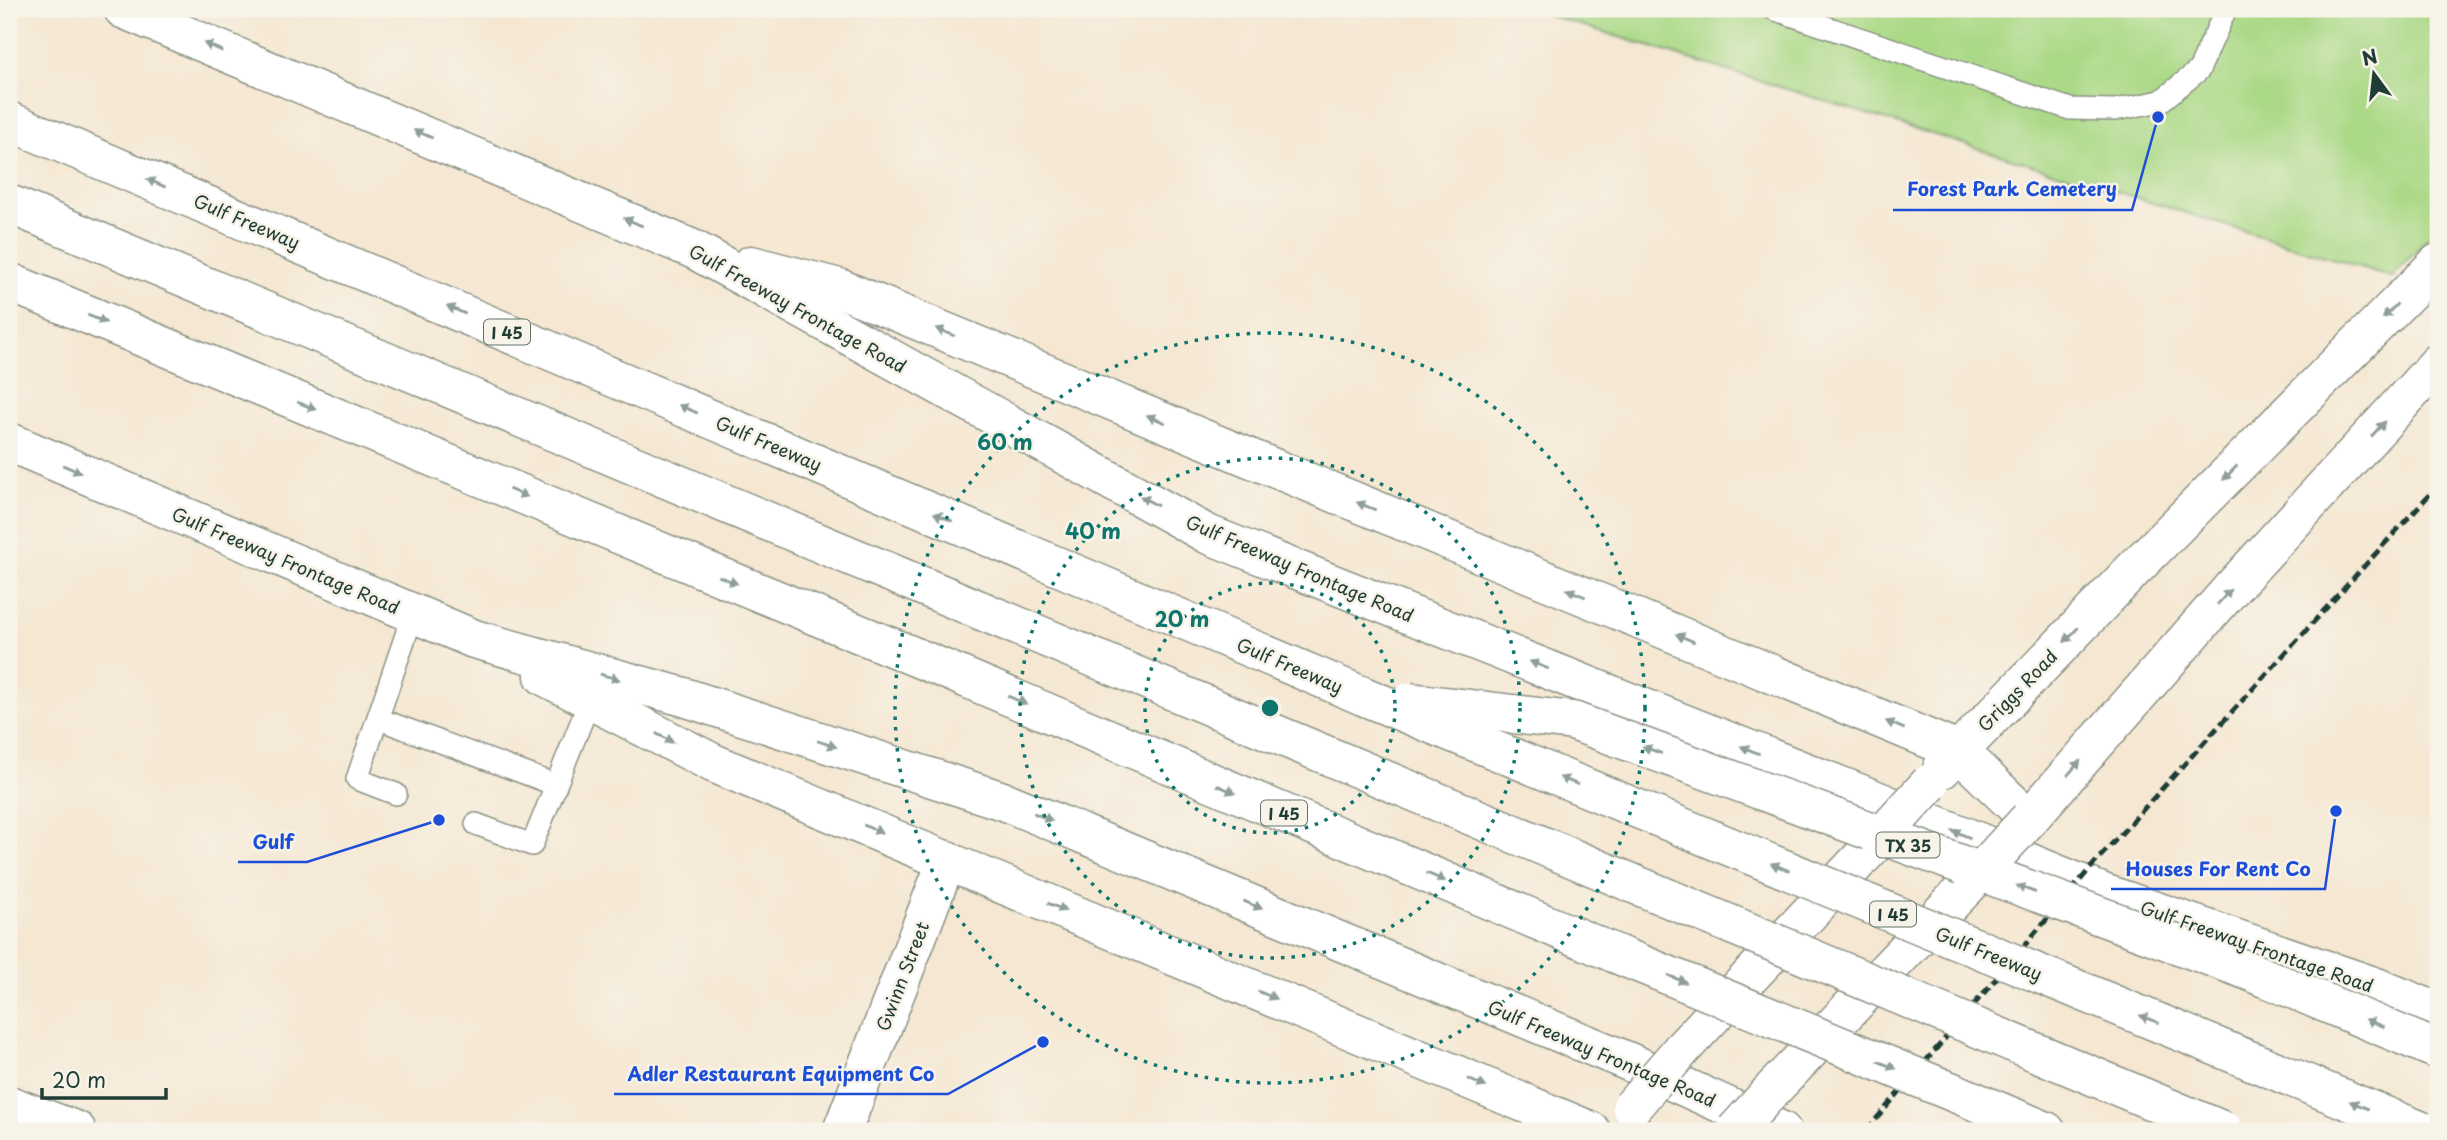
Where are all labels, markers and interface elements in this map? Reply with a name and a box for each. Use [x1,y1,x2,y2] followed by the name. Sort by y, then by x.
[2338,38,2408,108] north arrow
[202,41,223,52] one-way arrow
[2358,41,2380,72] text: N
[412,129,433,140] one-way arrow
[1893,170,2132,210] callout: Forest Park Cemetery
[1907,174,2117,202] text: Forest Park Cemetery
[146,177,167,188] one-way arrow
[190,186,304,256] street label: Gulf Freeway
[622,217,643,228] one-way arrow
[684,237,912,379] street label: Gulf Freeway Frontage Road
[2383,302,2399,319] one-way arrow
[446,304,466,316] one-way arrow
[87,313,108,324] one-way arrow
[484,320,530,344] road number: I 45
[935,326,956,337] one-way arrow
[297,400,318,411] one-way arrow
[677,403,698,414] one-way arrow
[712,408,826,478] street label: Gulf Freeway
[1145,413,1166,424] one-way arrow
[2369,421,2385,438] one-way arrow
[977,425,1033,457] text: 60 m
[61,463,82,474] one-way arrow
[2222,464,2239,480] one-way arrow
[507,487,528,498] one-way arrow
[1139,495,1158,507] one-way arrow
[168,500,404,620] street label: Gulf Freeway Frontage Road
[1355,500,1376,511] one-way arrow
[1182,508,1418,628] street label: Gulf Freeway Frontage Road
[932,511,953,522] one-way arrow
[1065,514,1121,546] text: 40 m
[717,574,738,585] one-way arrow
[1565,587,1586,598] one-way arrow
[2216,588,2232,606] one-way arrow
[1155,602,1209,634] text: 20 m
[2063,626,2079,643] one-way arrow
[1233,630,1347,700] street label: Gulf Freeway
[1675,632,1695,644] one-way arrow
[1971,643,2063,737] street label: Griggs Road
[1528,660,1549,671] one-way arrow
[599,672,621,683] one-way arrow
[1006,695,1027,706] one-way arrow
[1258,696,1282,720] centre of rings
[1885,719,1905,731] one-way arrow
[655,732,674,744] one-way arrow
[817,739,838,750] one-way arrow
[1641,744,1662,755] one-way arrow
[1739,744,1760,755] one-way arrow
[2066,759,2082,777] one-way arrow
[1559,775,1580,786] one-way arrow
[1216,783,1237,794] one-way arrow
[1261,800,1307,826] road number: I 45
[1032,812,1053,823] one-way arrow
[238,822,307,862] callout: Gulf
[862,824,883,835] one-way arrow
[252,827,295,855] text: Gulf
[1950,829,1971,840] one-way arrow
[1876,832,1940,858] road number: TX 35
[2111,849,2325,889] callout: Houses For Rent Co
[2125,854,2311,882] text: Houses For Rent Co
[1769,862,1790,873] one-way arrow
[1425,872,1446,883] one-way arrow
[2015,883,2036,894] one-way arrow
[2137,893,2377,999] street label: Gulf Freeway Frontage Road
[1242,900,1263,911] one-way arrow
[1047,902,1068,913] one-way arrow
[1870,902,1916,926] road number: I 45
[869,917,935,1035] street label: Gwinn Street
[1931,919,2047,987] street label: Gulf Freeway
[1667,973,1688,984] one-way arrow
[1257,989,1277,1001] one-way arrow
[1484,993,1720,1113] street label: Gulf Freeway Frontage Road
[2138,1013,2159,1024] one-way arrow
[2364,1018,2385,1029] one-way arrow
[614,1054,948,1094] callout: Adler Restaurant Equipment Co
[42,1056,166,1100] scale bar
[627,1059,934,1087] text: Adler Restaurant Equipment Co
[1877,1060,1898,1071] one-way arrow
[52,1063,106,1095] text: 20 m
[1466,1078,1487,1089] one-way arrow
[2349,1100,2370,1111] one-way arrow

